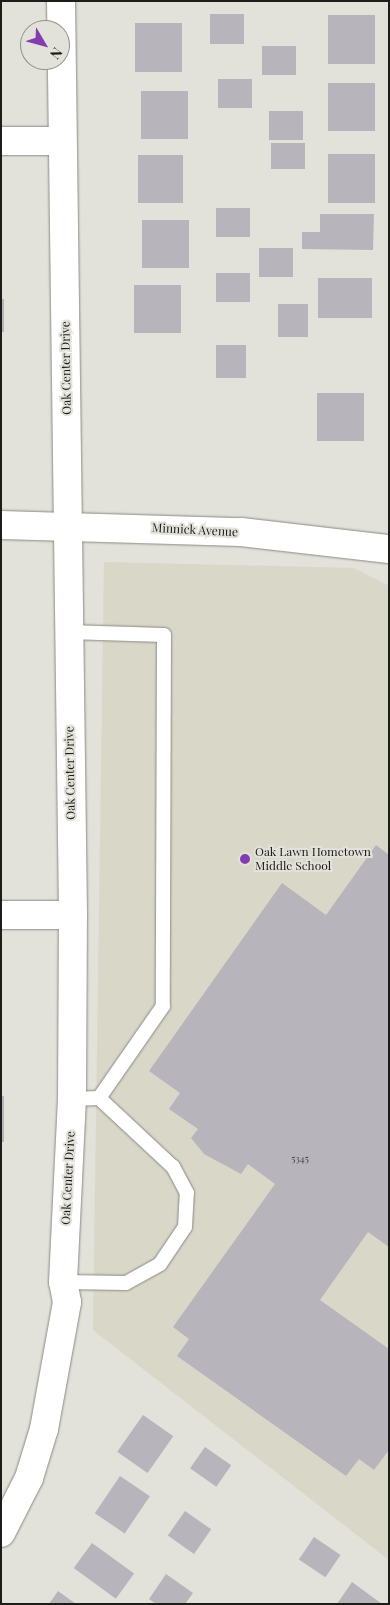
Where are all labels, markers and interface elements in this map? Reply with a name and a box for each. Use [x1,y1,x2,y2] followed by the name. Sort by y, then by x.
[20,20,70,70] north arrow
[46,44,67,63] text: N
[58,321,74,415] street label: Oak Center Drive
[151,521,239,539] street label: Minnick Avenue
[62,726,78,820] street label: Oak Center Drive
[255,845,371,873] place label: Oak Lawn Hometown Middle School
[239,853,251,865] marker: Oak Lawn Hometown Middle School
[58,1131,78,1225] street label: Oak Center Drive
[291,1153,309,1165] house number: 5345

